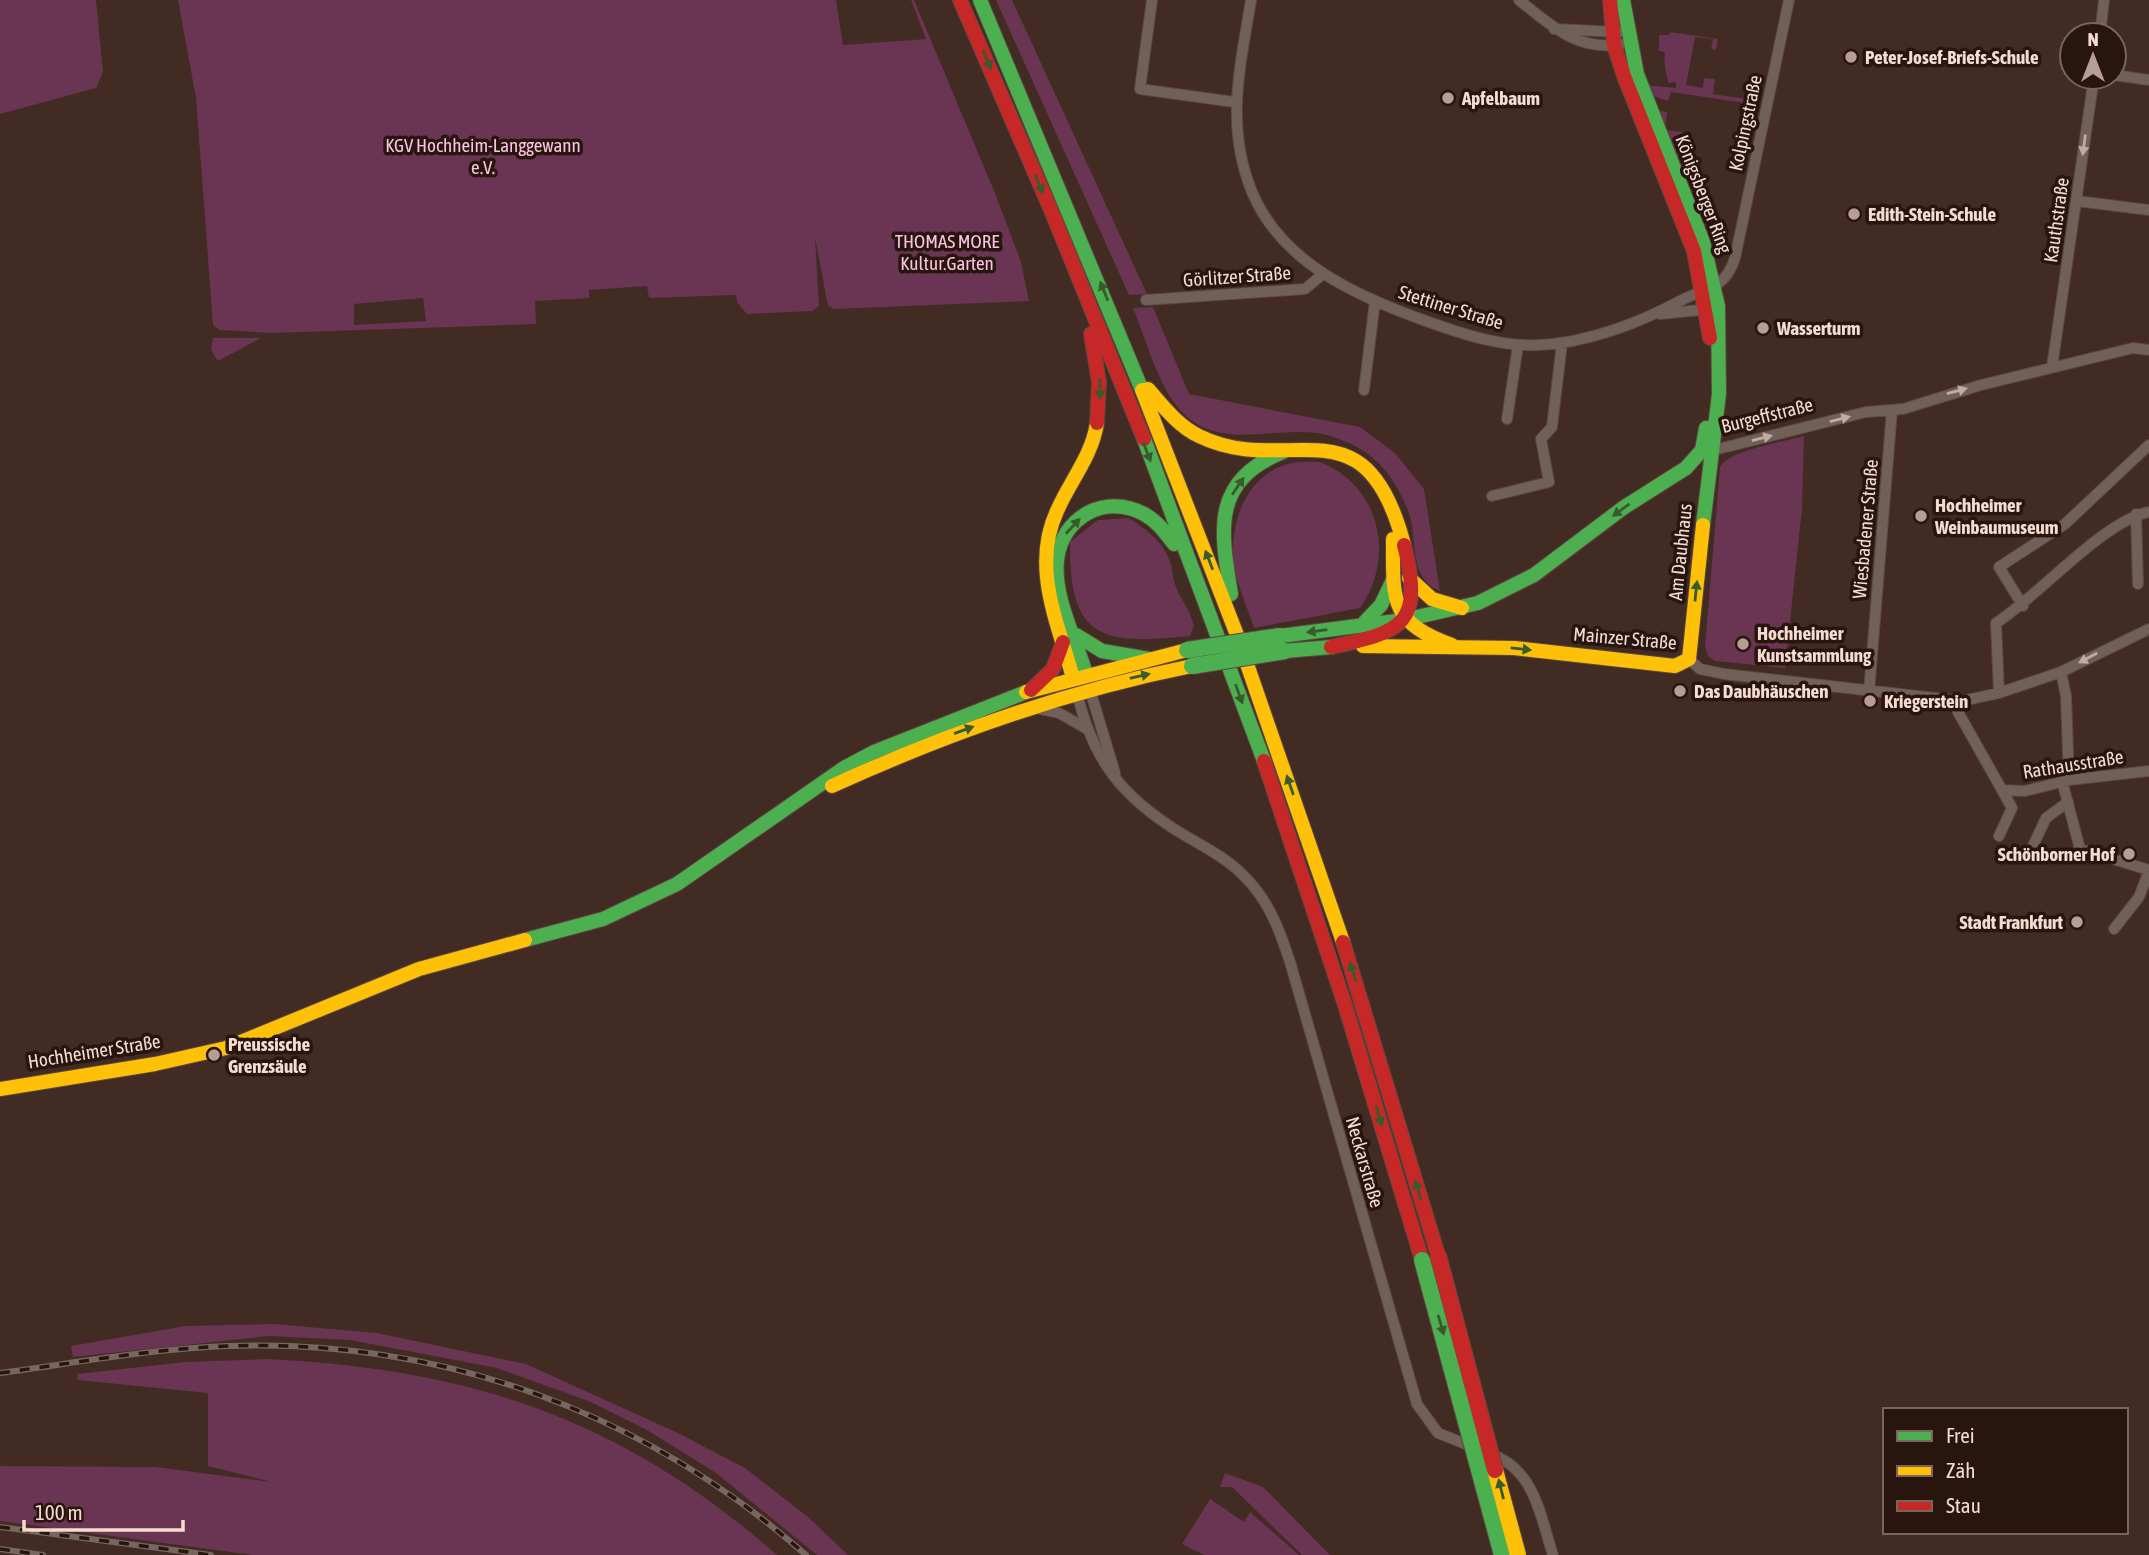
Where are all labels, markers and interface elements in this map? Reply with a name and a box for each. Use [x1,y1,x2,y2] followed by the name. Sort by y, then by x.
[2058,21,2128,91] north arrow
[2087,28,2099,50] text: N
[1865,46,2039,68] place label: Peter-Josef-Briefs-Schule
[1843,49,1859,65] marker: Peter-Josef-Briefs-Schule
[981,50,992,71] one-way arrow
[1724,73,1766,173] street label: Kolpingstraße
[1461,87,1540,109] place label: Apfelbaum
[1440,90,1456,106] marker: Apfelbaum
[1671,132,1737,257] street label: Königsberger Ring
[385,134,581,178] park label: KGV Hochheim-Langgewann e.V.
[2079,134,2090,156] one-way arrow
[1033,174,1045,194] one-way arrow
[2039,176,2073,264] street label: Kauthstraße
[1868,203,1996,225] place label: Edith-Stein-Schule
[1846,206,1862,222] marker: Edith-Stein-Schule
[895,230,999,274] park label: THOMAS MORE Kultur.Garten
[1182,261,1292,291] street label: Görlitzer Straße
[1098,281,1109,302] one-way arrow
[1396,281,1506,333] street label: Stettiner Straße
[1776,317,1860,339] place label: Wasserturm
[1755,320,1771,336] marker: Wasserturm
[1094,379,1105,401] one-way arrow
[1947,386,1968,396] one-way arrow
[1719,393,1815,437] street label: Burgeffstraße
[1830,413,1852,424] one-way arrow
[1751,433,1773,444] one-way arrow
[1142,442,1153,463] one-way arrow
[1848,458,1882,600] street label: Wiesbadener Straße
[1231,477,1245,495] one-way arrow
[1934,494,2058,538] place label: Hochheimer Weinbaumuseum
[1664,502,1696,601] street label: Am Daubhaus
[1612,503,1630,517] one-way arrow
[1913,508,1929,524] marker: Hochheimer Weinbaumuseum
[1065,517,1081,535] one-way arrow
[1203,549,1214,570] one-way arrow
[1691,580,1702,602] one-way arrow
[1757,622,1872,666] place label: Hochheimer Kunstsammlung
[1572,623,1678,653] street label: Mainzer Straße
[1306,626,1328,637] one-way arrow
[1735,636,1751,652] marker: Hochheimer Kunstsammlung
[1510,644,1532,655] one-way arrow
[2077,652,2097,664] one-way arrow
[1129,671,1151,682] one-way arrow
[1694,680,1828,702] place label: Das Daubhäuschen
[1672,683,1688,699] marker: Das Daubhäuschen
[1234,684,1245,705] one-way arrow
[1884,690,1968,712] place label: Kriegerstein
[1862,693,1878,709] marker: Kriegerstein
[953,724,974,735] one-way arrow
[2021,745,2125,783] street label: Rathausstraße
[1284,774,1295,795] one-way arrow
[1998,843,2116,865] place label: Schönborner Hof
[2121,846,2137,862] marker: Schönborner Hof
[1959,911,2064,933] place label: Stadt Frankfurt
[2069,914,2085,930] marker: Stadt Frankfurt
[1347,961,1357,982] one-way arrow
[26,1030,162,1072] street label: Hochheimer Straße
[228,1033,310,1077] place label: Preussische Grenzsäule
[206,1047,222,1063] marker: Preussische Grenzsäule
[1374,1106,1385,1127] one-way arrow
[1342,1114,1388,1210] street label: Neckarstraße
[1413,1179,1423,1200] one-way arrow
[1436,1314,1447,1336] one-way arrow
[1883,1408,2128,1534] legend
[1946,1423,1975,1447] text: Frei
[1946,1458,1975,1482] text: Zäh
[1495,1478,1506,1500] one-way arrow
[24,1488,184,1532] scale bar
[1946,1493,1981,1517] text: Stau
[35,1500,83,1524] text: 100 m

